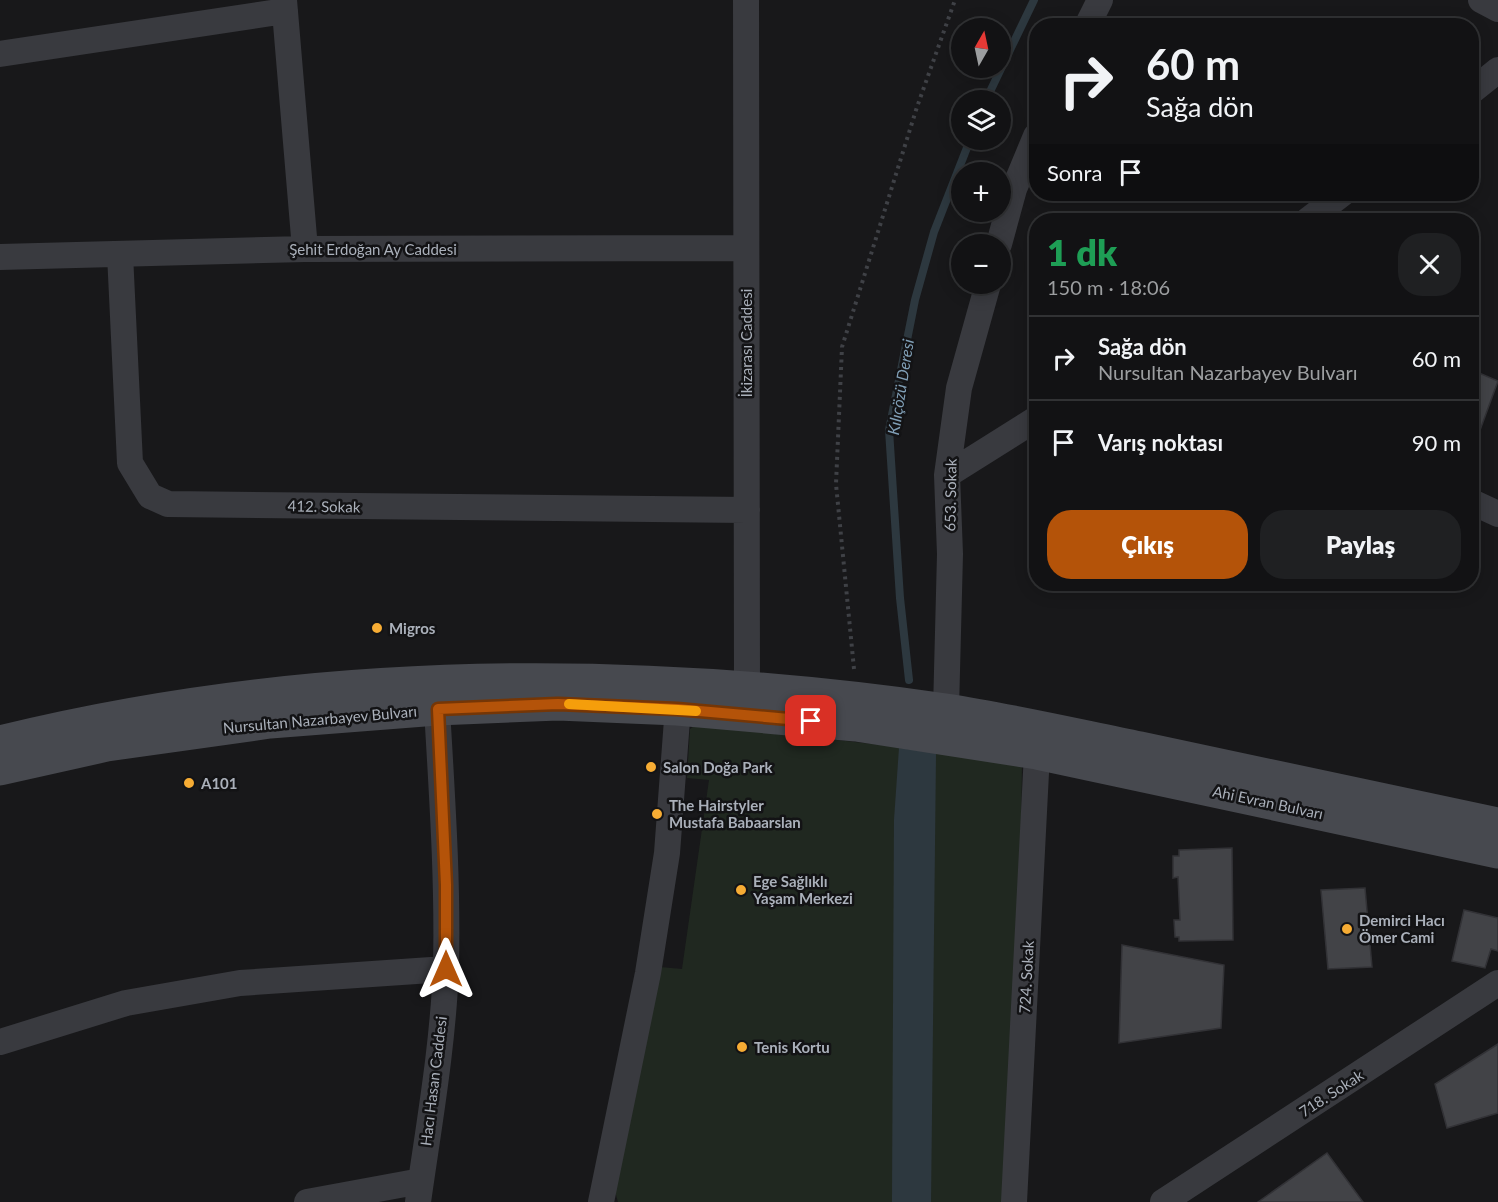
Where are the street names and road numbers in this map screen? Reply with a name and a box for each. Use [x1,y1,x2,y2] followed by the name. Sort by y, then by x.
[289,240,457,258] street label: Şehit Erdoğan Ay Caddesi
[737,289,755,397] street label: İkizarası Caddesi
[940,458,960,532] street label: 653. Sokak
[287,496,361,516] street label: 412. Sokak
[222,702,418,736] street label: Nursultan Nazarbayev Bulvarı
[1211,781,1325,823] street label: Ahi Evran Bulvarı
[1015,940,1037,1014] street label: 724. Sokak
[416,1015,450,1147] street label: Hacı Hasan Caddesi
[1296,1065,1367,1120] street label: 718. Sokak

